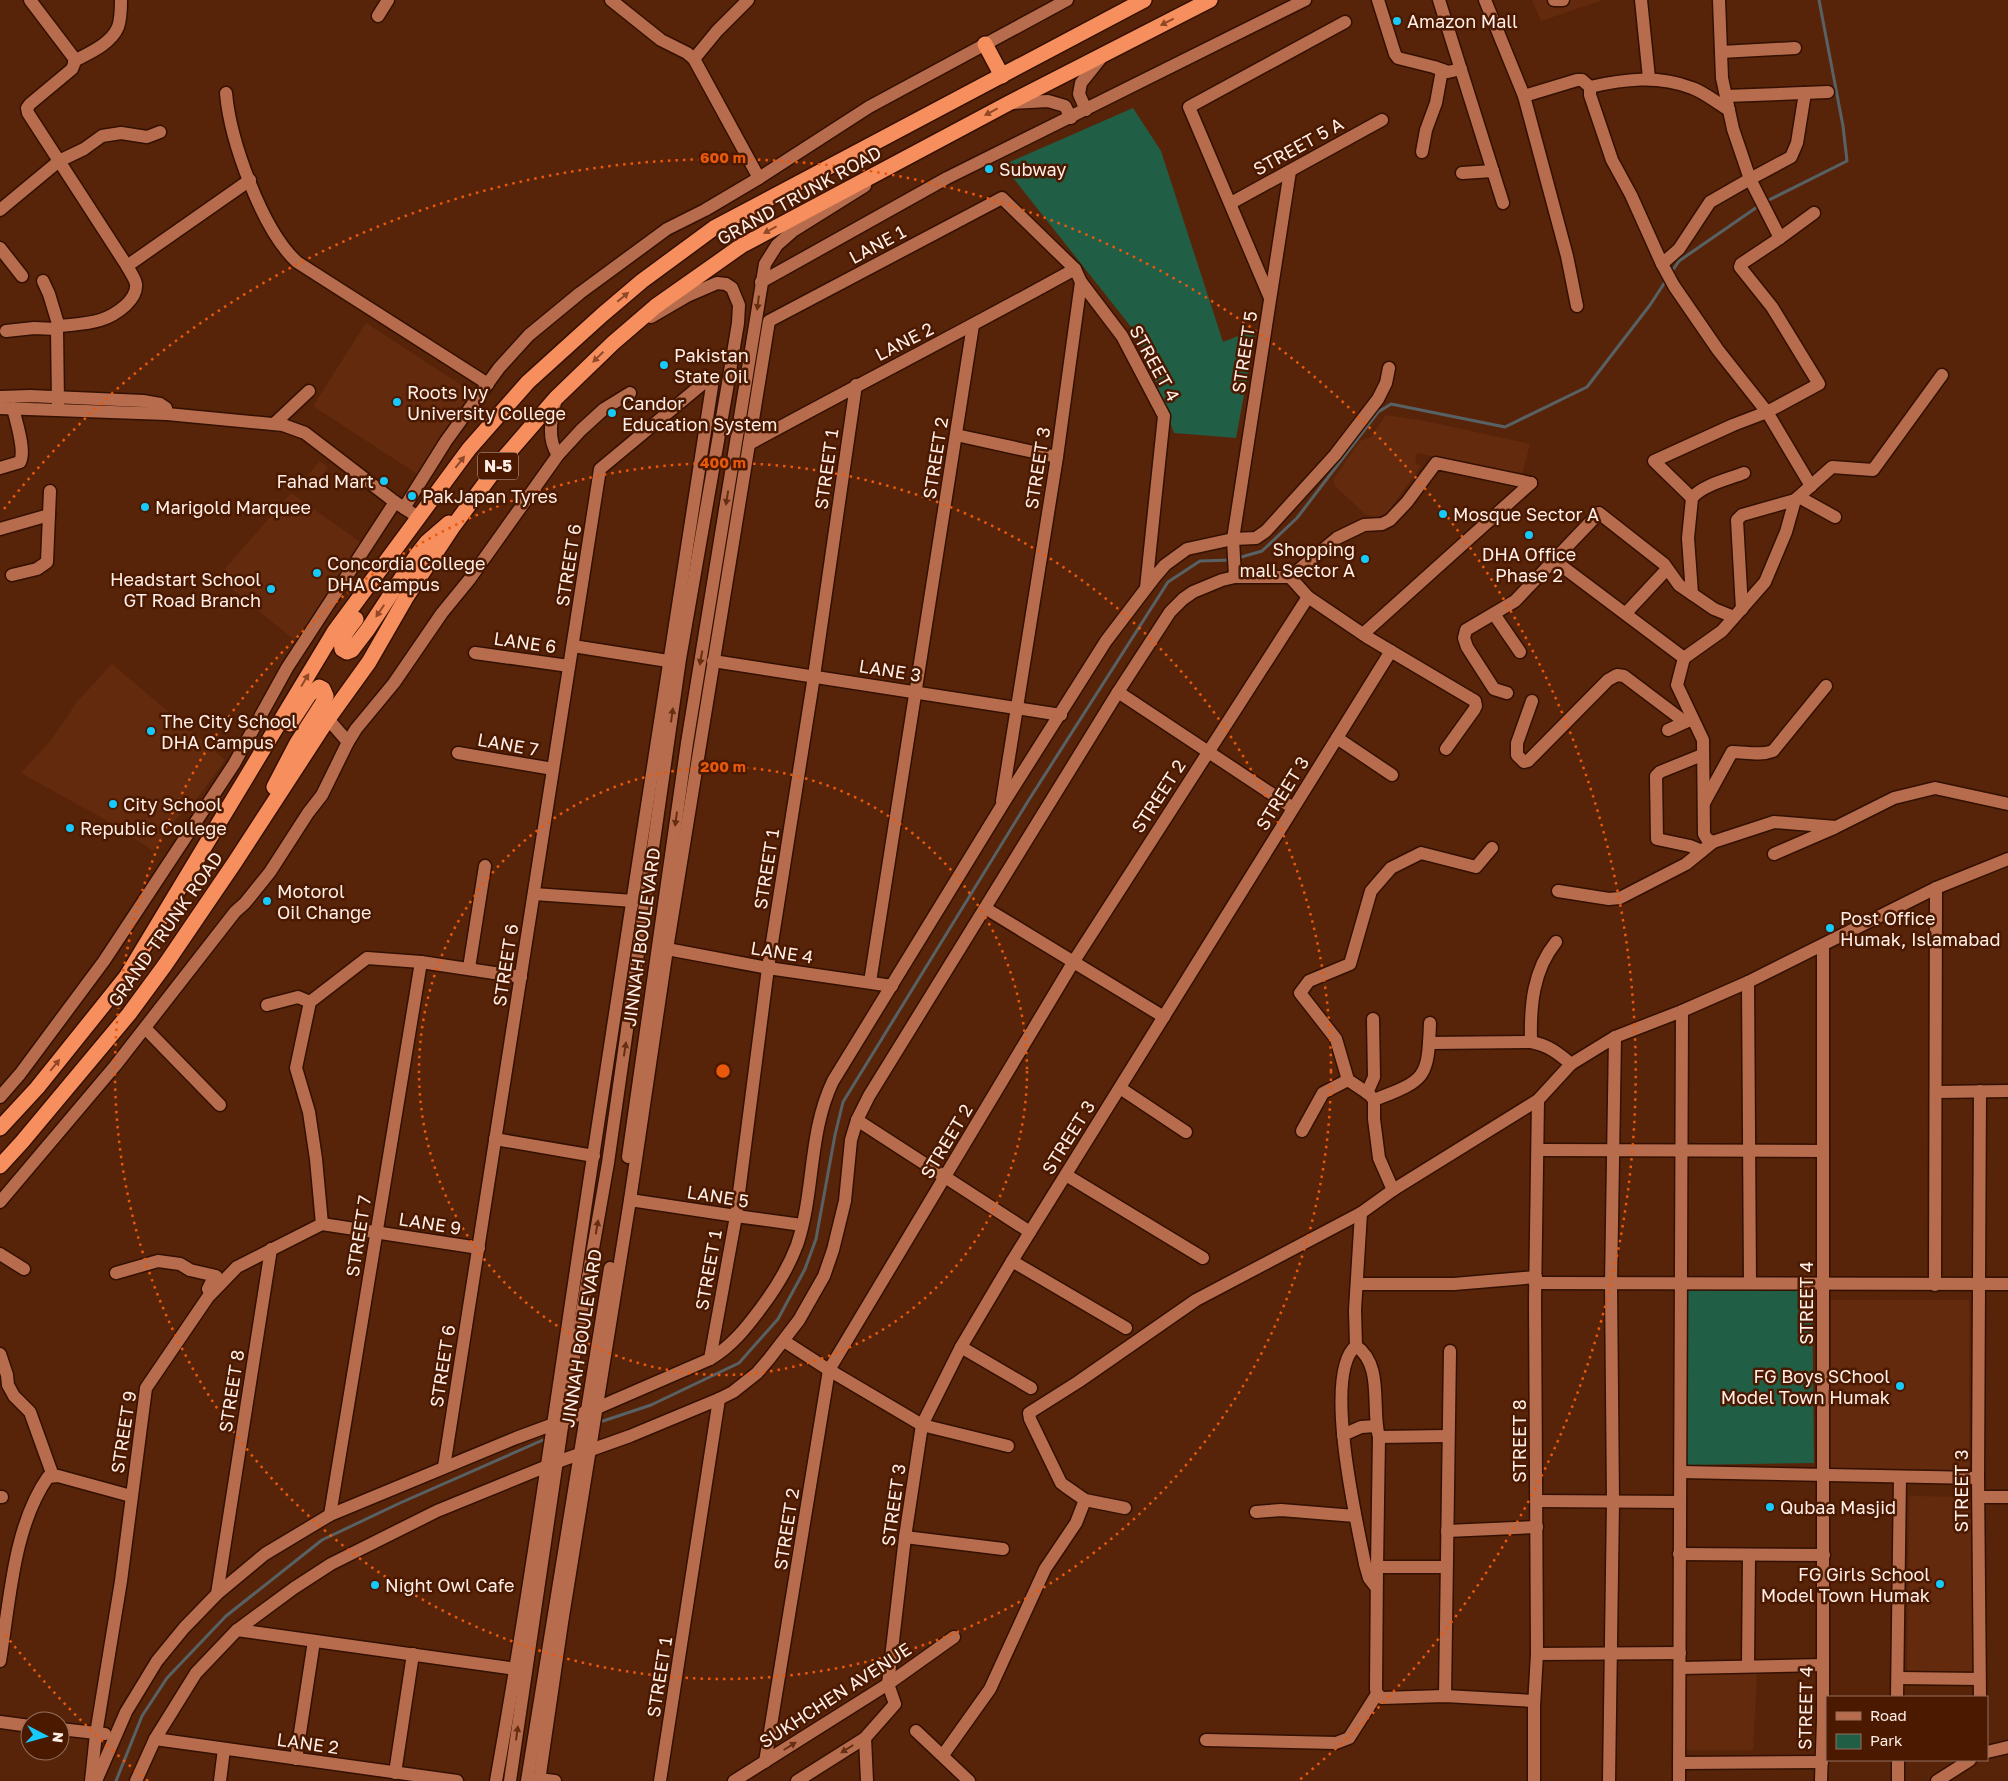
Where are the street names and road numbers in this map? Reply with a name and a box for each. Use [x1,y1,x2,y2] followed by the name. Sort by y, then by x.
[1249,112,1347,180] street label: STREET 5 A
[713,141,885,249] street label: GRAND TRUNK ROAD
[845,220,909,268] street label: LANE 1
[1227,309,1261,395] street label: STREET 5
[871,317,937,365] street label: LANE 2
[1125,321,1185,405] street label: STREET 4
[918,415,952,501] street label: STREET 2
[1020,425,1054,511] street label: STREET 3
[809,427,843,511] street label: STREET 1
[478,452,518,480] road number: N-5
[551,522,585,608] street label: STREET 6
[492,627,558,657] street label: LANE 6
[857,654,923,686] street label: LANE 3
[476,728,540,760] street label: LANE 7
[1251,752,1313,834] street label: STREET 3
[1126,755,1190,837] street label: STREET 2
[749,827,783,911] street label: STREET 1
[618,846,664,1028] street label: JINNAH BOULEVARD
[103,847,227,1011] street label: GRAND TRUNK ROAD
[488,922,522,1008] street label: STREET 6
[749,936,815,968] street label: LANE 4
[1037,1096,1099,1178] street label: STREET 3
[915,1100,977,1182] street label: STREET 2
[685,1180,751,1212] street label: LANE 5
[341,1194,375,1278] street label: STREET 7
[397,1207,463,1239] street label: LANE 9
[690,1228,726,1312] street label: STREET 1
[556,1247,606,1429] street label: JINNAH BOULEVARD
[1795,1261,1817,1345] street label: STREET 4
[425,1323,459,1409] street label: STREET 6
[214,1348,248,1434] street label: STREET 8
[106,1389,140,1475] street label: STREET 9
[1508,1399,1530,1483] street label: STREET 8
[1950,1449,1972,1533] street label: STREET 3
[876,1462,910,1548] street label: STREET 3
[769,1486,803,1572] street label: STREET 2
[642,1635,676,1719] street label: STREET 1
[755,1638,915,1752] street label: SUKHCHEN AVENUE
[1793,1666,1817,1750] street label: STREET 4
[276,1728,340,1758] street label: LANE 2

